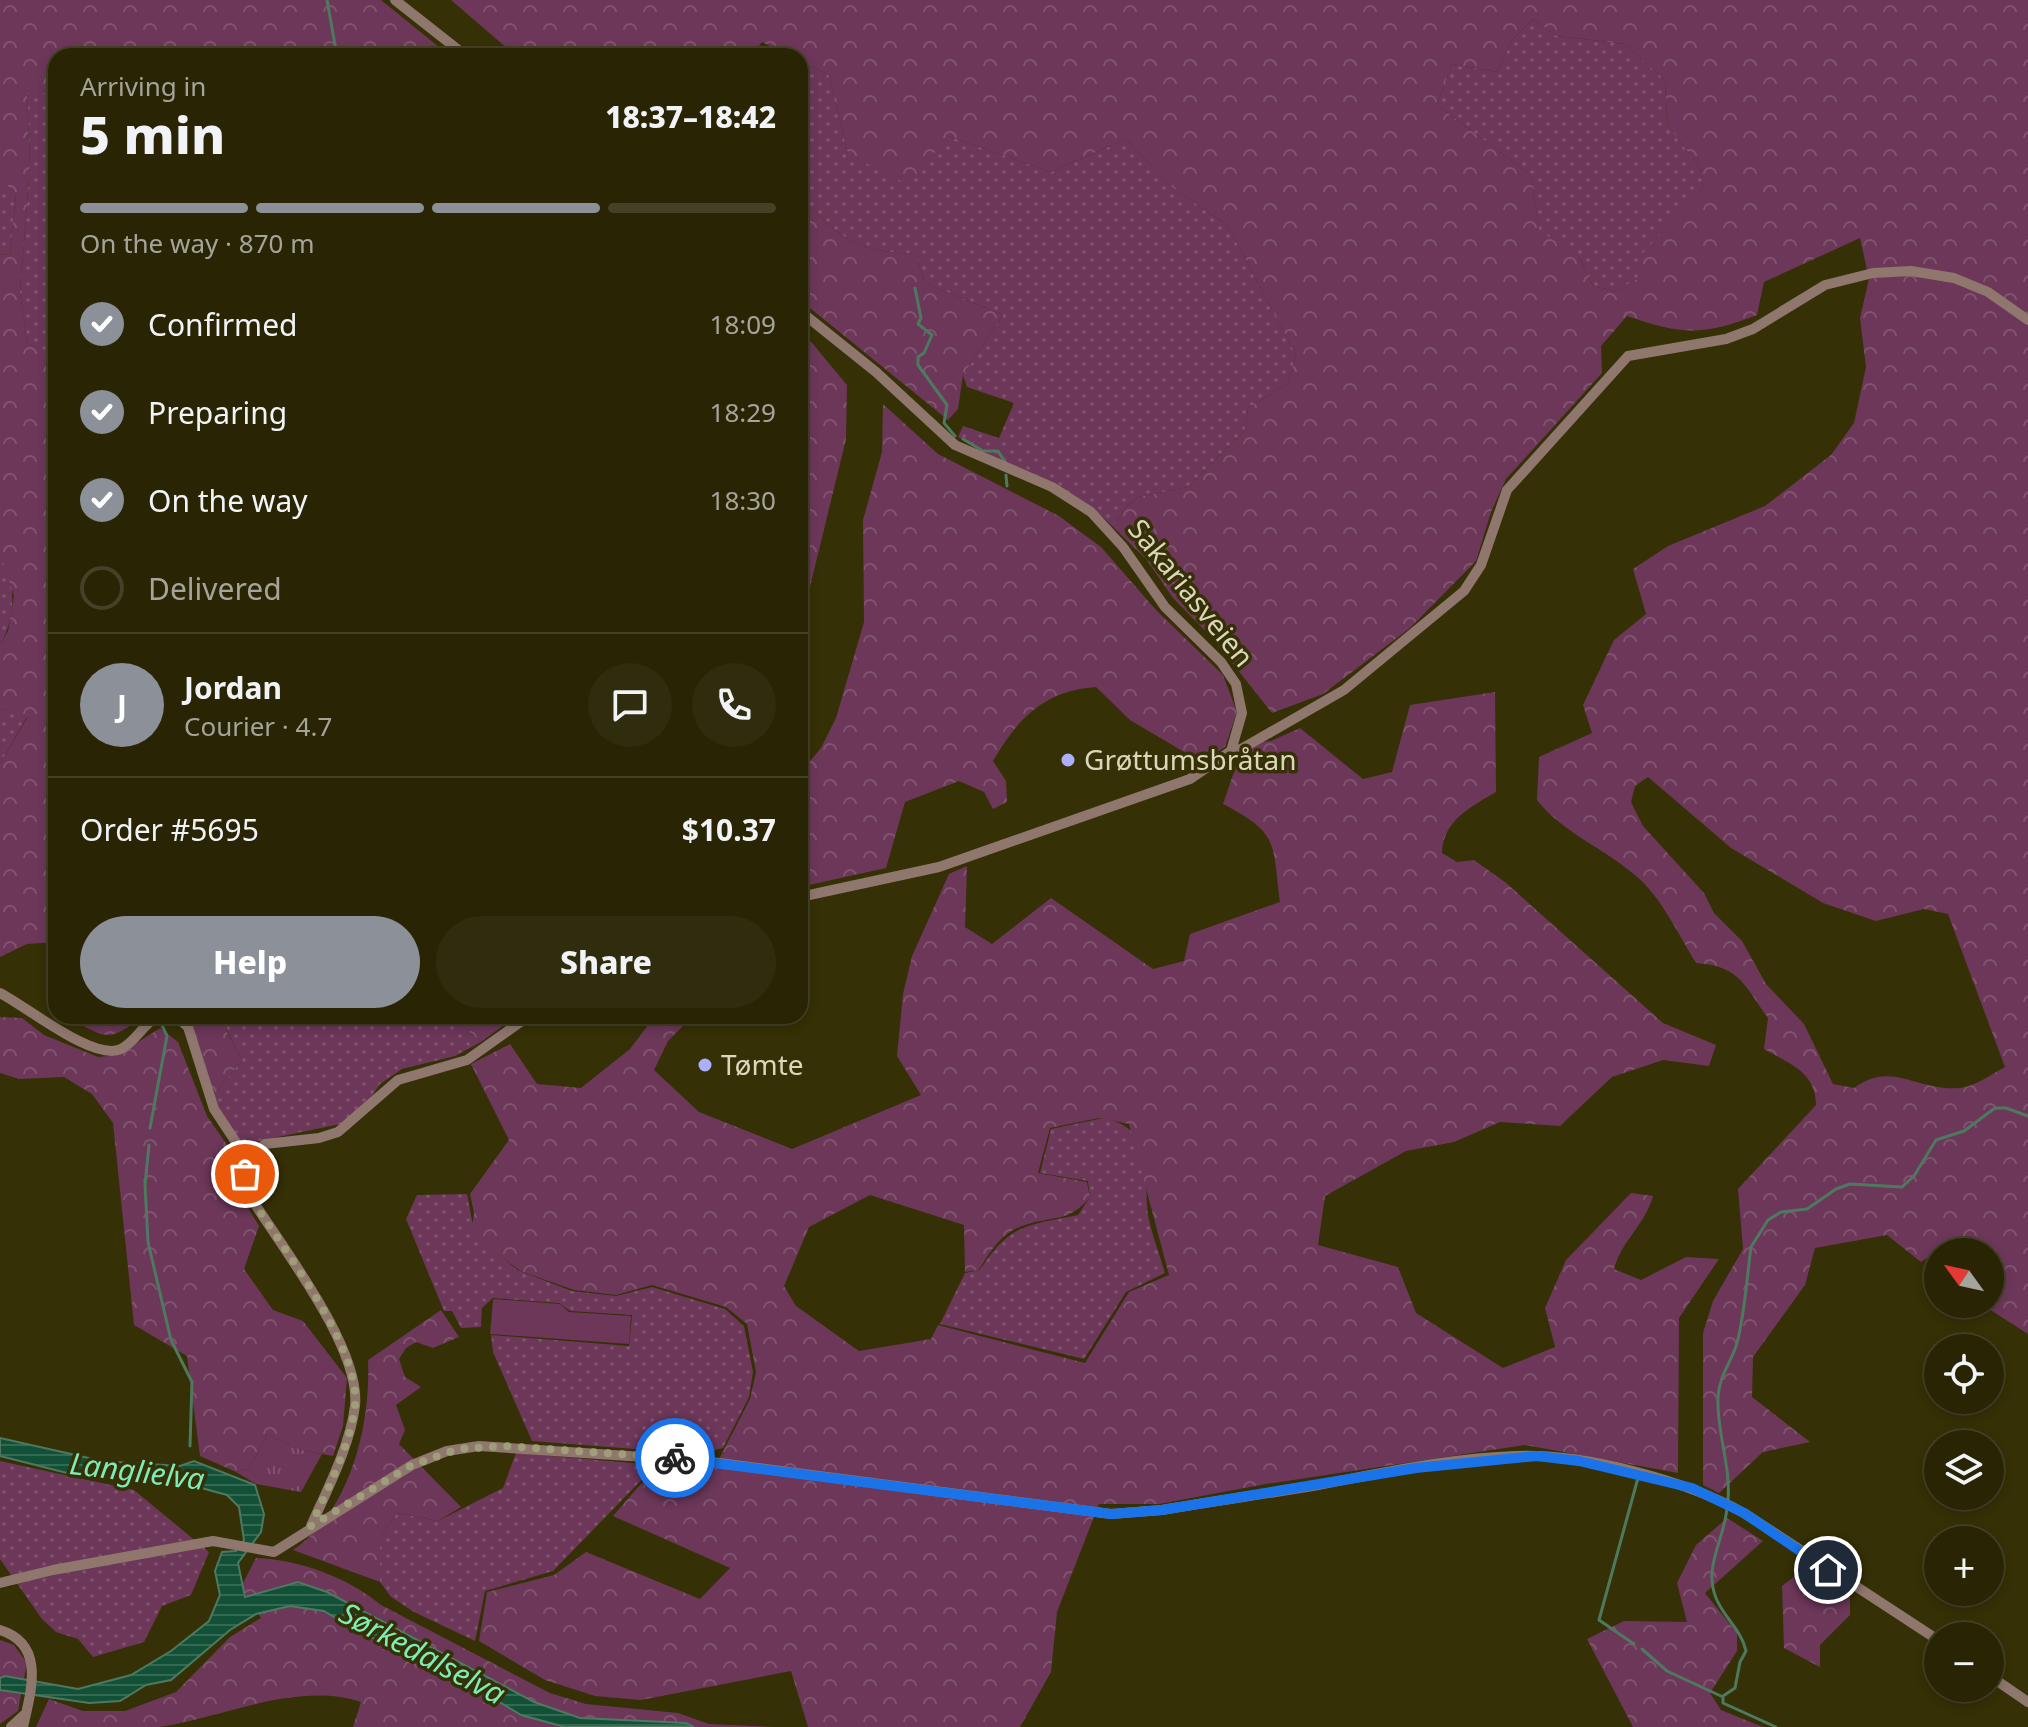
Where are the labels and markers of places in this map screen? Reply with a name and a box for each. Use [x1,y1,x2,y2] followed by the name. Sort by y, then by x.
[1084,740,1297,778] place label: Grøttumsbråtan
[1059,751,1077,769] marker: Grøttumsbråtan
[721,1045,804,1083] place label: Tømte
[696,1056,714,1074] marker: Tømte
[211,1140,279,1208] pin
[1794,1536,1862,1604] pin

